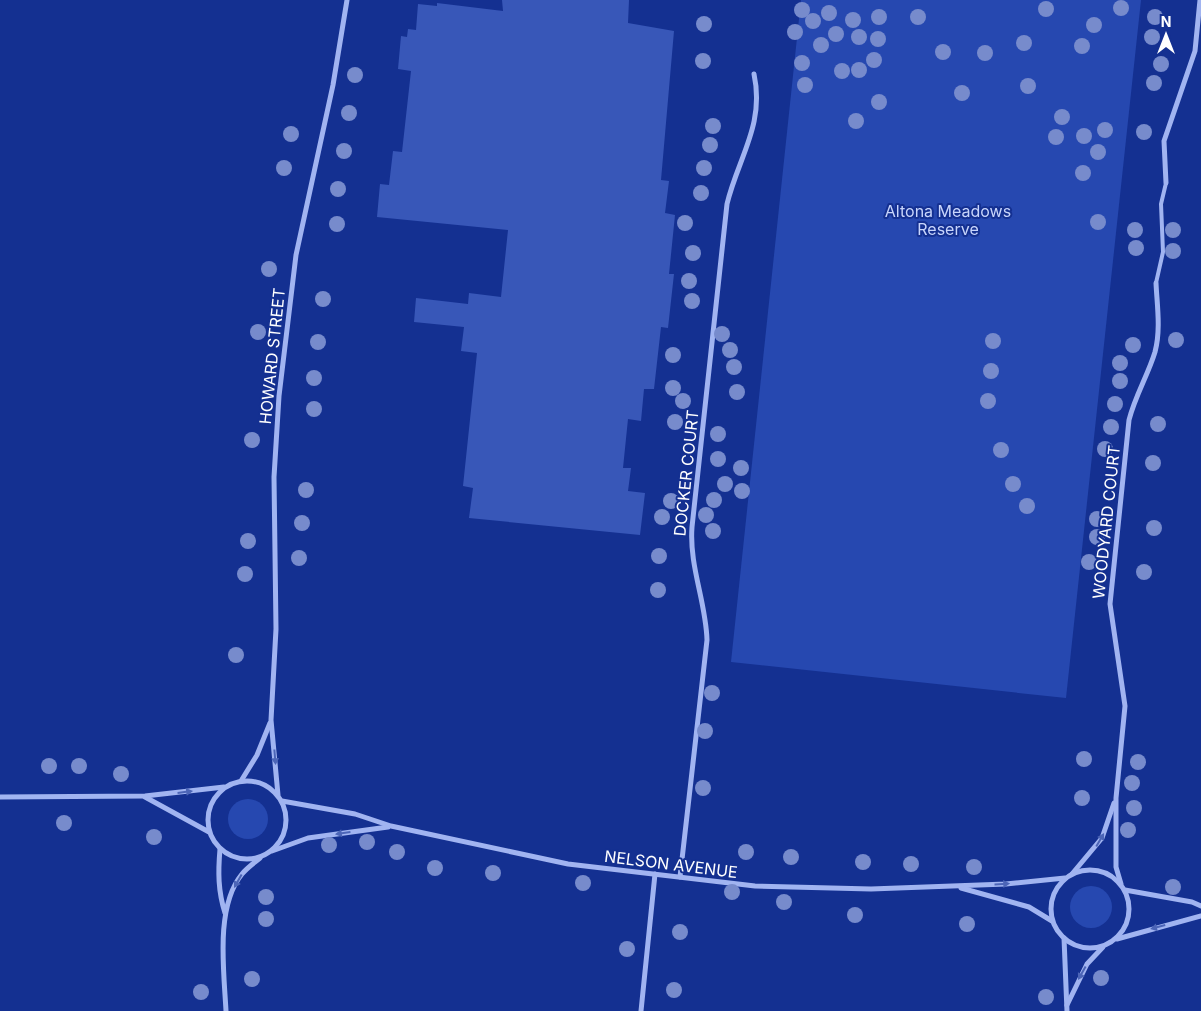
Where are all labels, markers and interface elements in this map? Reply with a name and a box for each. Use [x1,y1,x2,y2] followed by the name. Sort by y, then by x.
[1141,10,1191,60] north arrow
[1161,13,1171,30] text: N
[885,201,1011,239] park label: Altona Meadows Reserve
[255,287,289,425] street label: HOWARD STREET
[669,409,703,537] street label: DOCKER COURT
[1088,444,1124,600] street label: WOODYARD COURT
[271,750,279,766] one-way arrow
[177,788,193,796] one-way arrow
[334,829,350,837] one-way arrow
[1096,832,1104,847] one-way arrow
[603,846,739,882] street label: NELSON AVENUE
[233,875,242,888] one-way arrow
[994,880,1010,888] one-way arrow
[1150,924,1165,932] one-way arrow
[1078,966,1086,980] one-way arrow

